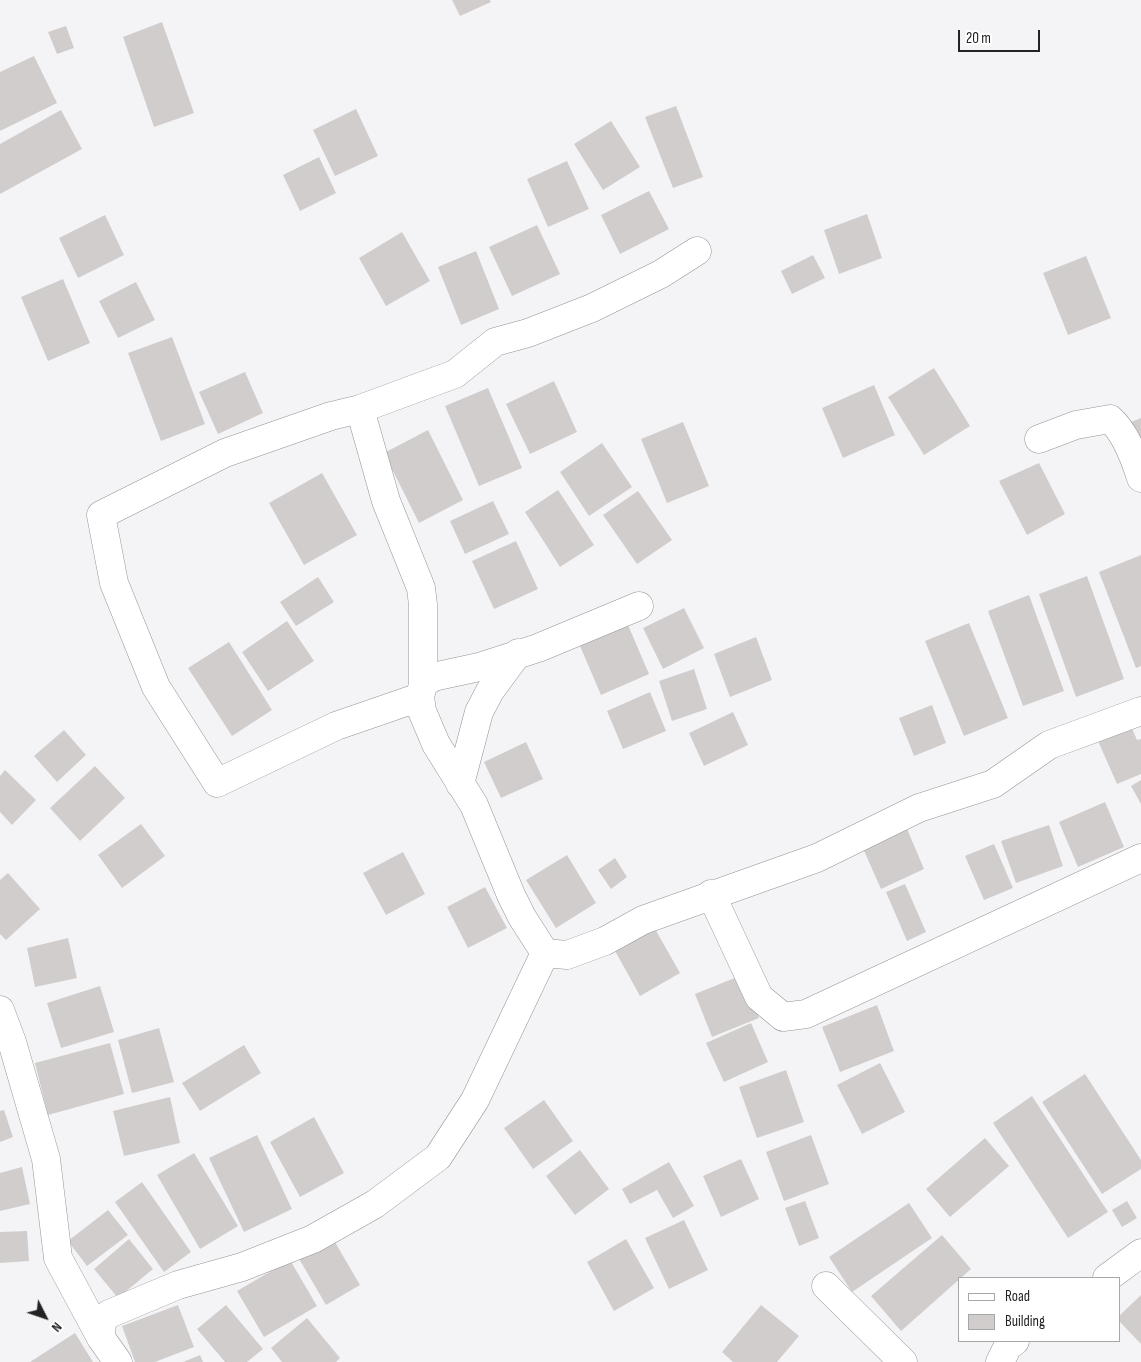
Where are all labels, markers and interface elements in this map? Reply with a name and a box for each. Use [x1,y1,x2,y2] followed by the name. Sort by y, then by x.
[961,20,1044,52] scale bar
[966,29,991,48] text: 20 m
[958,1277,1121,1342] legend
[1005,1287,1030,1306] text: Road
[20,1292,70,1342] north arrow
[1005,1312,1045,1331] text: Building
[48,1319,66,1336] text: N

